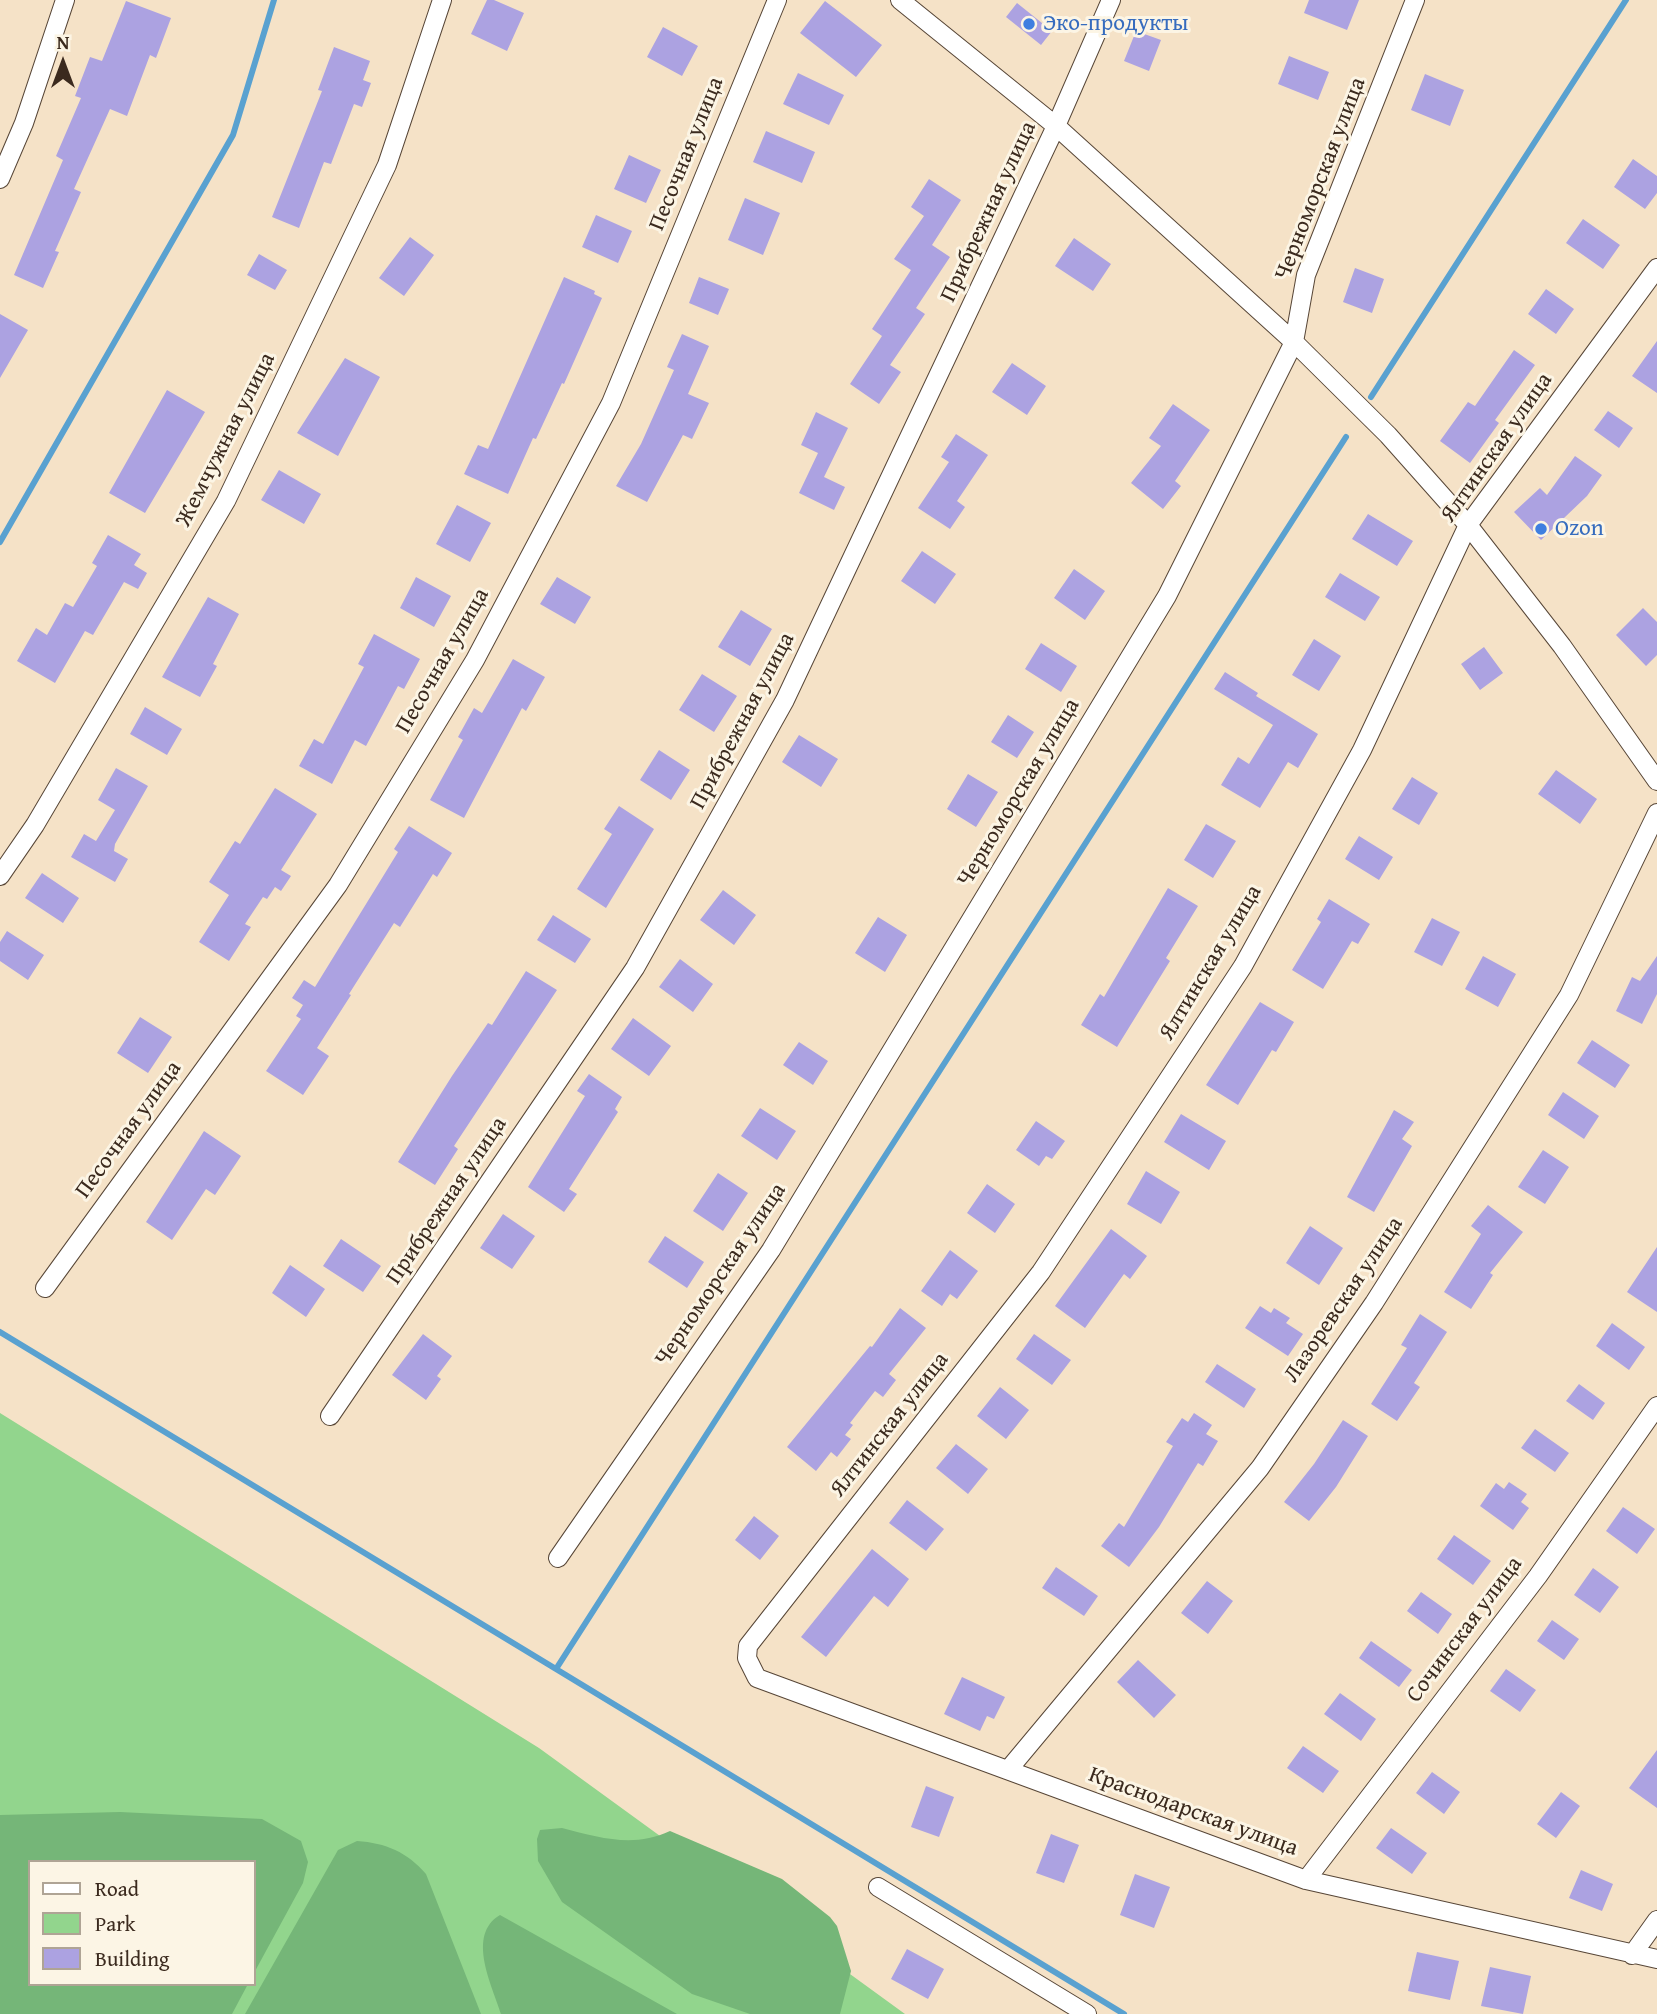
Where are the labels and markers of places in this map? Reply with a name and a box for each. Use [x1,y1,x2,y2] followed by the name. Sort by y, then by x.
[1043,10,1188,38] place label: Эко-продукты
[1021,16,1037,32] marker: Эко-продукты
[1555,515,1604,543] place label: Ozon
[1533,521,1549,537] marker: Ozon

